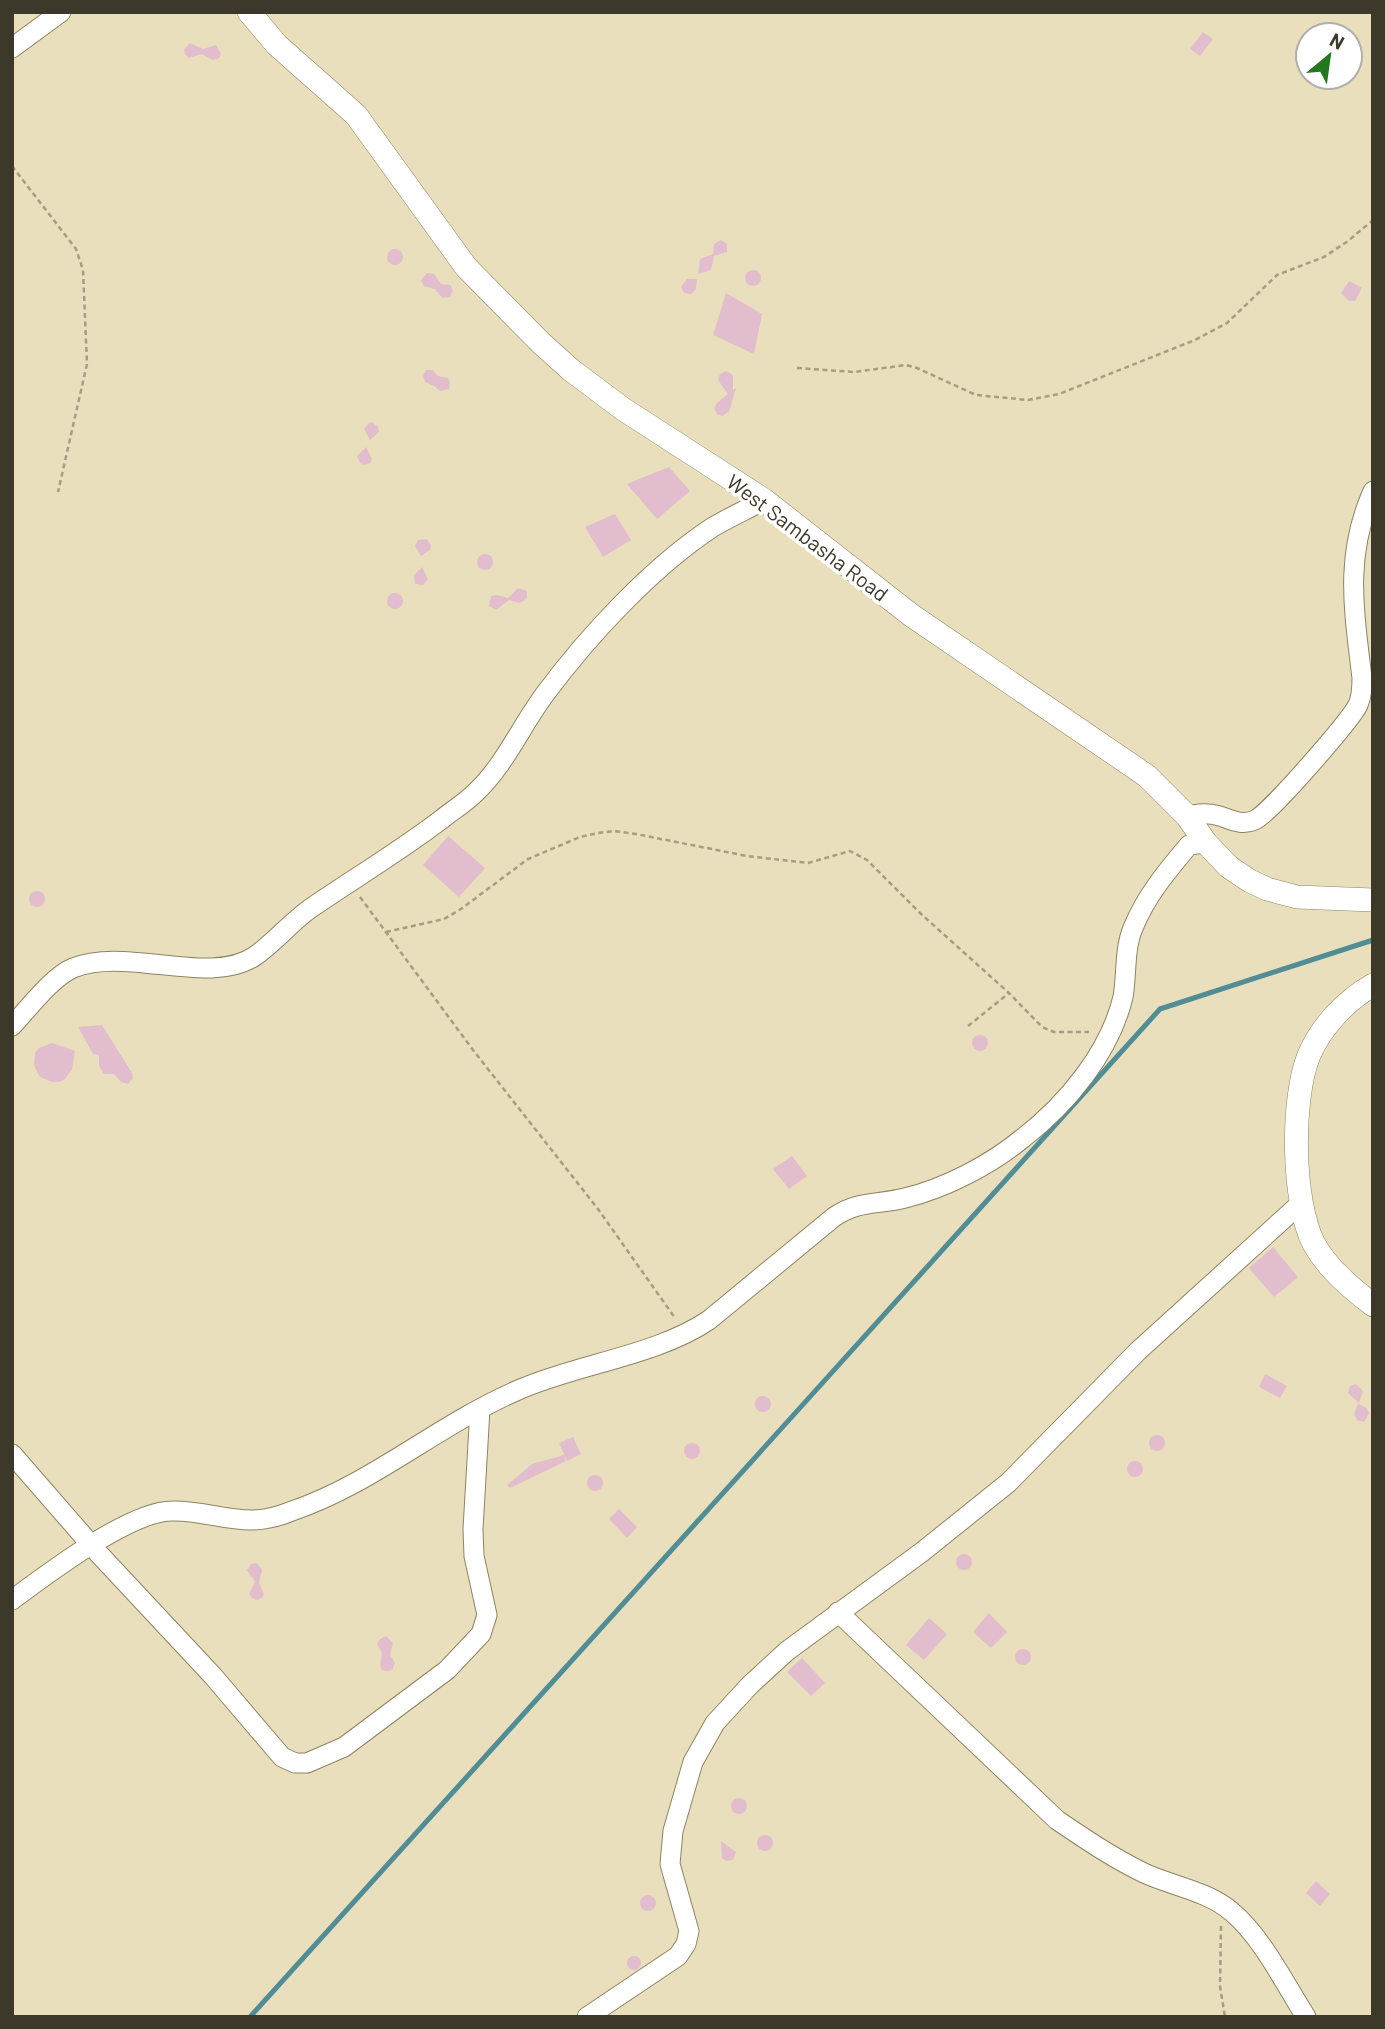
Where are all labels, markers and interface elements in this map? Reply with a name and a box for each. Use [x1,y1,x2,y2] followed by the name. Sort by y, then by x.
[1294,21,1364,91] north arrow
[1326,28,1349,54] text: N
[722,468,894,606] street label: West Sambasha Road

